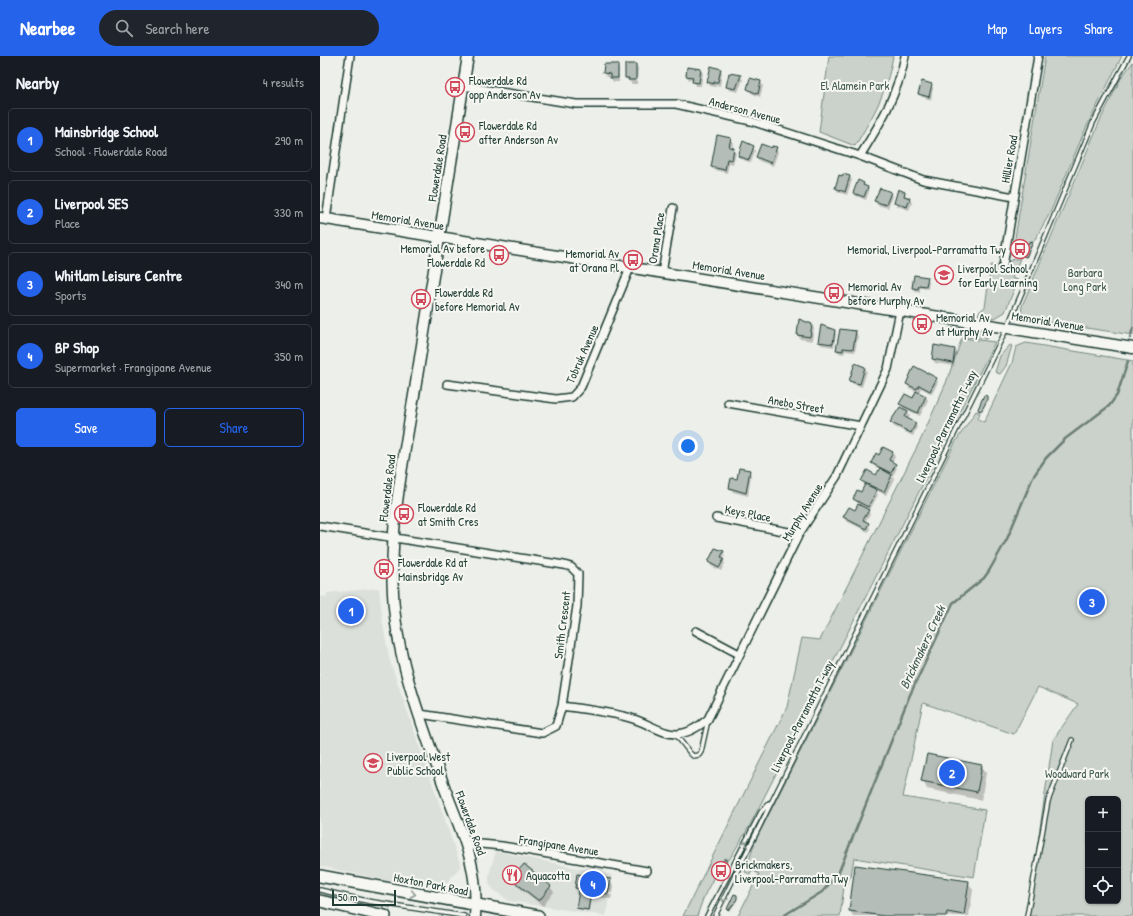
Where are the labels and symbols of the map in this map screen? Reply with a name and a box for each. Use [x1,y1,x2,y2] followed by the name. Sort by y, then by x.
[468,72,541,103] place label: Flowerdale Rd opp Anderson Av
[444,76,466,98] bus stop icon: Flowerdale Rd opp Anderson Av
[821,77,889,94] park label: El Alamein Park
[707,92,783,128] street label: Anderson Avenue
[478,117,558,148] place label: Flowerdale Rd after Anderson Av
[454,121,476,143] bus stop icon: Flowerdale Rd after Anderson Av
[423,133,451,204] street label: Flowerdale Road
[996,134,1022,184] street label: Hillier Road
[370,206,446,234] street label: Memorial Avenue
[644,211,668,265] street label: Orana Place
[1009,238,1031,260] bus stop icon: Memorial, Liverpool-Parramatta Twy
[400,240,485,271] place label: Memorial Av before Flowerdale Rd
[847,241,1006,258] place label: Memorial, Liverpool-Parramatta Twy
[488,244,510,266] bus stop icon: Memorial Av before Flowerdale Rd
[565,245,620,276] place label: Memorial Av at Orana Pl
[622,249,644,271] bus stop icon: Memorial Av at Orana Pl
[691,256,767,284] street label: Memorial Avenue
[958,260,1038,291] place label: Liverpool School for Early Learning
[933,264,955,286] school or university icon: Liverpool School for Early Learning
[1064,264,1106,295] park label: Barbara Long Park
[848,278,924,309] place label: Memorial Av before Murphy Av
[823,282,845,304] bus stop icon: Memorial Av before Murphy Av
[434,284,520,315] place label: Flowerdale Rd before Memorial Av
[410,288,432,310] bus stop icon: Flowerdale Rd before Memorial Av
[1010,307,1086,335] street label: Memorial Avenue
[936,309,993,340] place label: Memorial Av at Murphy Av
[911,313,933,335] bus stop icon: Memorial Av at Murphy Av
[561,322,603,386] street label: Tobruk Avenue
[911,367,981,485] street label: Liverpool–Parramatta T-way
[767,391,826,417] street label: Anebo Street
[678,436,698,456] your location
[374,453,400,523] street label: Flowerdale Road
[778,480,827,544] street label: Murphy Avenue
[417,499,479,530] place label: Flowerdale Rd at Smith Cres
[724,500,773,526] street label: Keys Place
[393,503,415,525] bus stop icon: Flowerdale Rd at Smith Cres
[397,554,468,585] place label: Flowerdale Rd at Mainsbridge Av
[373,558,395,580] bus stop icon: Flowerdale Rd at Mainsbridge Av
[1079,587,1105,617] pin: 3
[549,589,575,660] street label: Smith Crescent
[338,596,364,626] pin: 1
[895,601,950,692] water label: Brickmakers Creek
[766,657,838,775] street label: Liverpool–Parramatta T-way
[387,748,451,779] place label: Liverpool West Public School
[362,752,384,774] school or university icon: Liverpool West Public School
[939,758,965,788] pin: 2
[1045,765,1109,782] park label: Woodward Park
[451,788,491,858] street label: Flowerdale Road
[517,830,600,860] street label: Frangipane Avenue
[740,841,747,848] one-way arrow
[735,856,848,887] place label: Brickmakers, Liverpool-Parramatta Twy
[710,860,732,882] bus stop icon: Brickmakers, Liverpool-Parramatta Twy
[501,864,523,886] restaurant icon: Aquacotta
[526,867,570,884] place label: Aquacotta
[392,868,470,900] street label: Hoxton Park Road
[580,869,606,899] pin: 4
[332,888,396,907] scale bar
[410,889,416,898] one-way arrow
[721,895,728,902] one-way arrow

